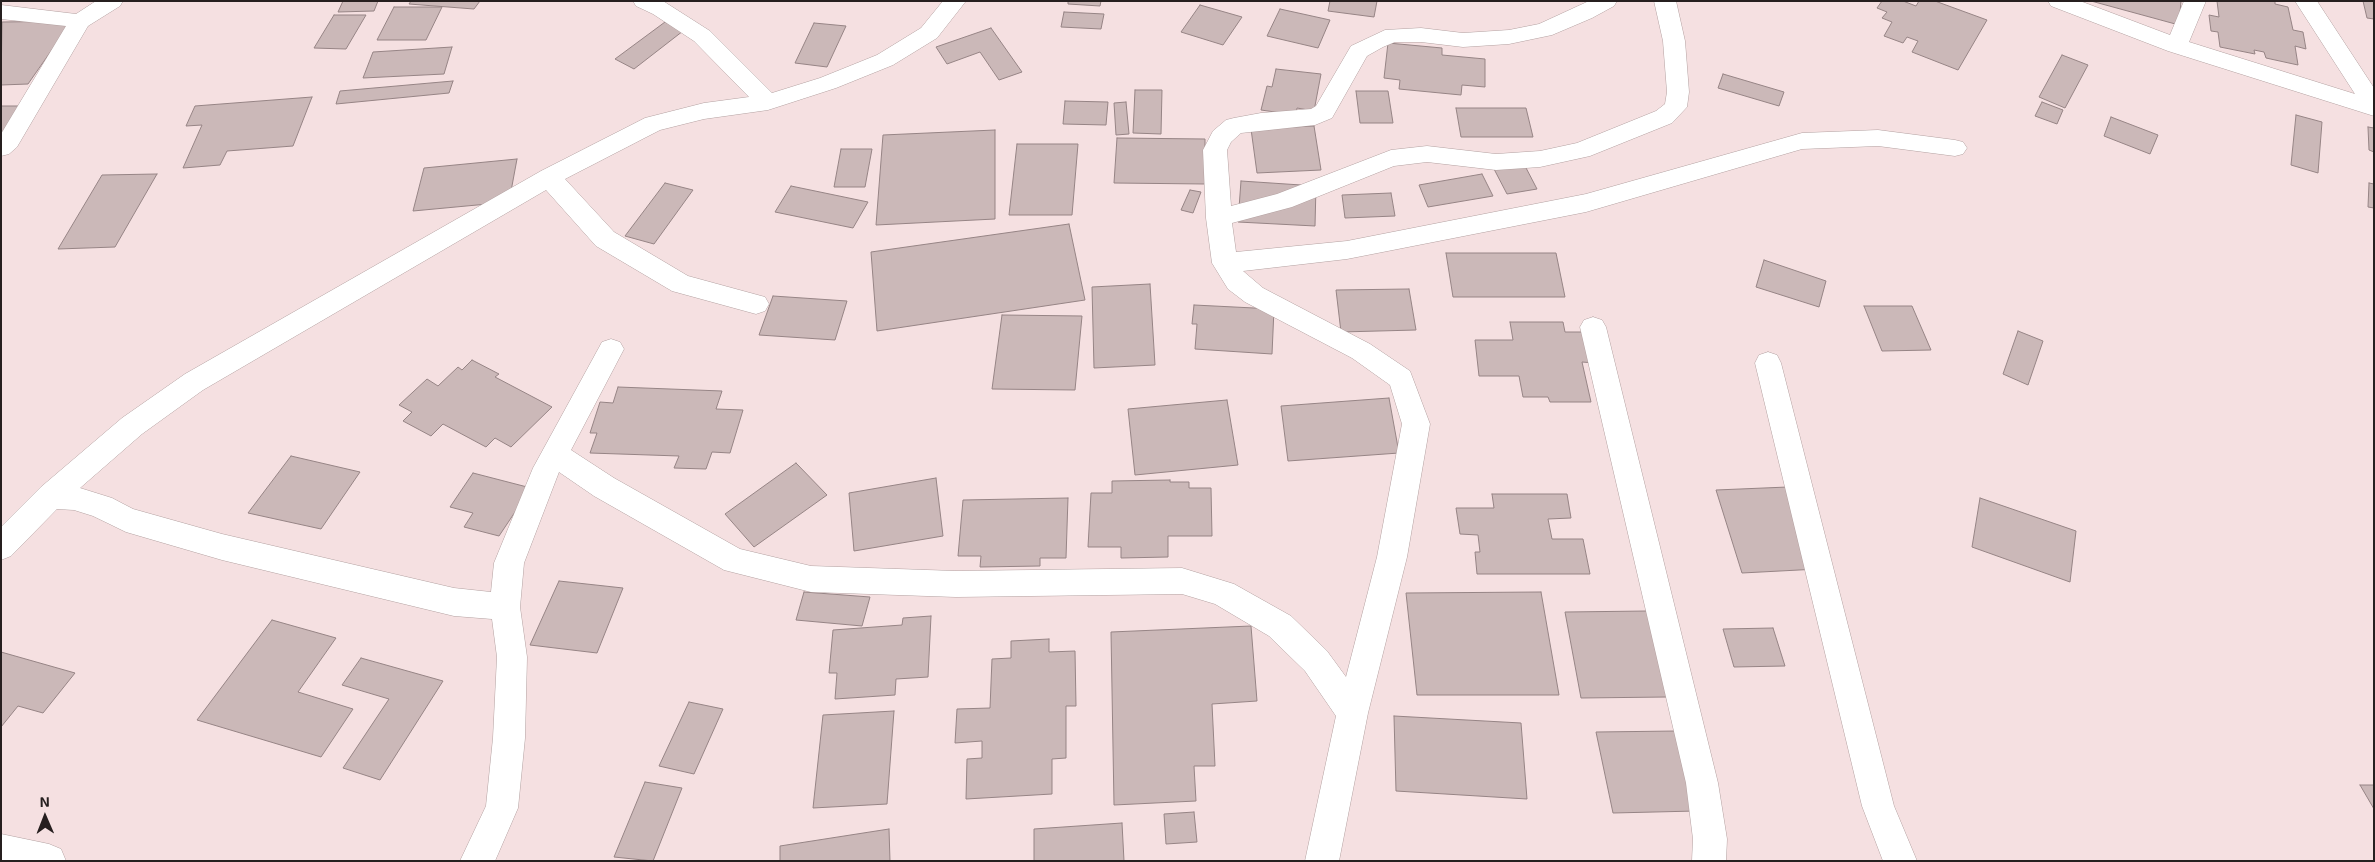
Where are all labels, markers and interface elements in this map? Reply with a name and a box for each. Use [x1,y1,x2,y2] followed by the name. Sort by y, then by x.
[20,792,70,842] north arrow
[40,793,50,810] text: N

